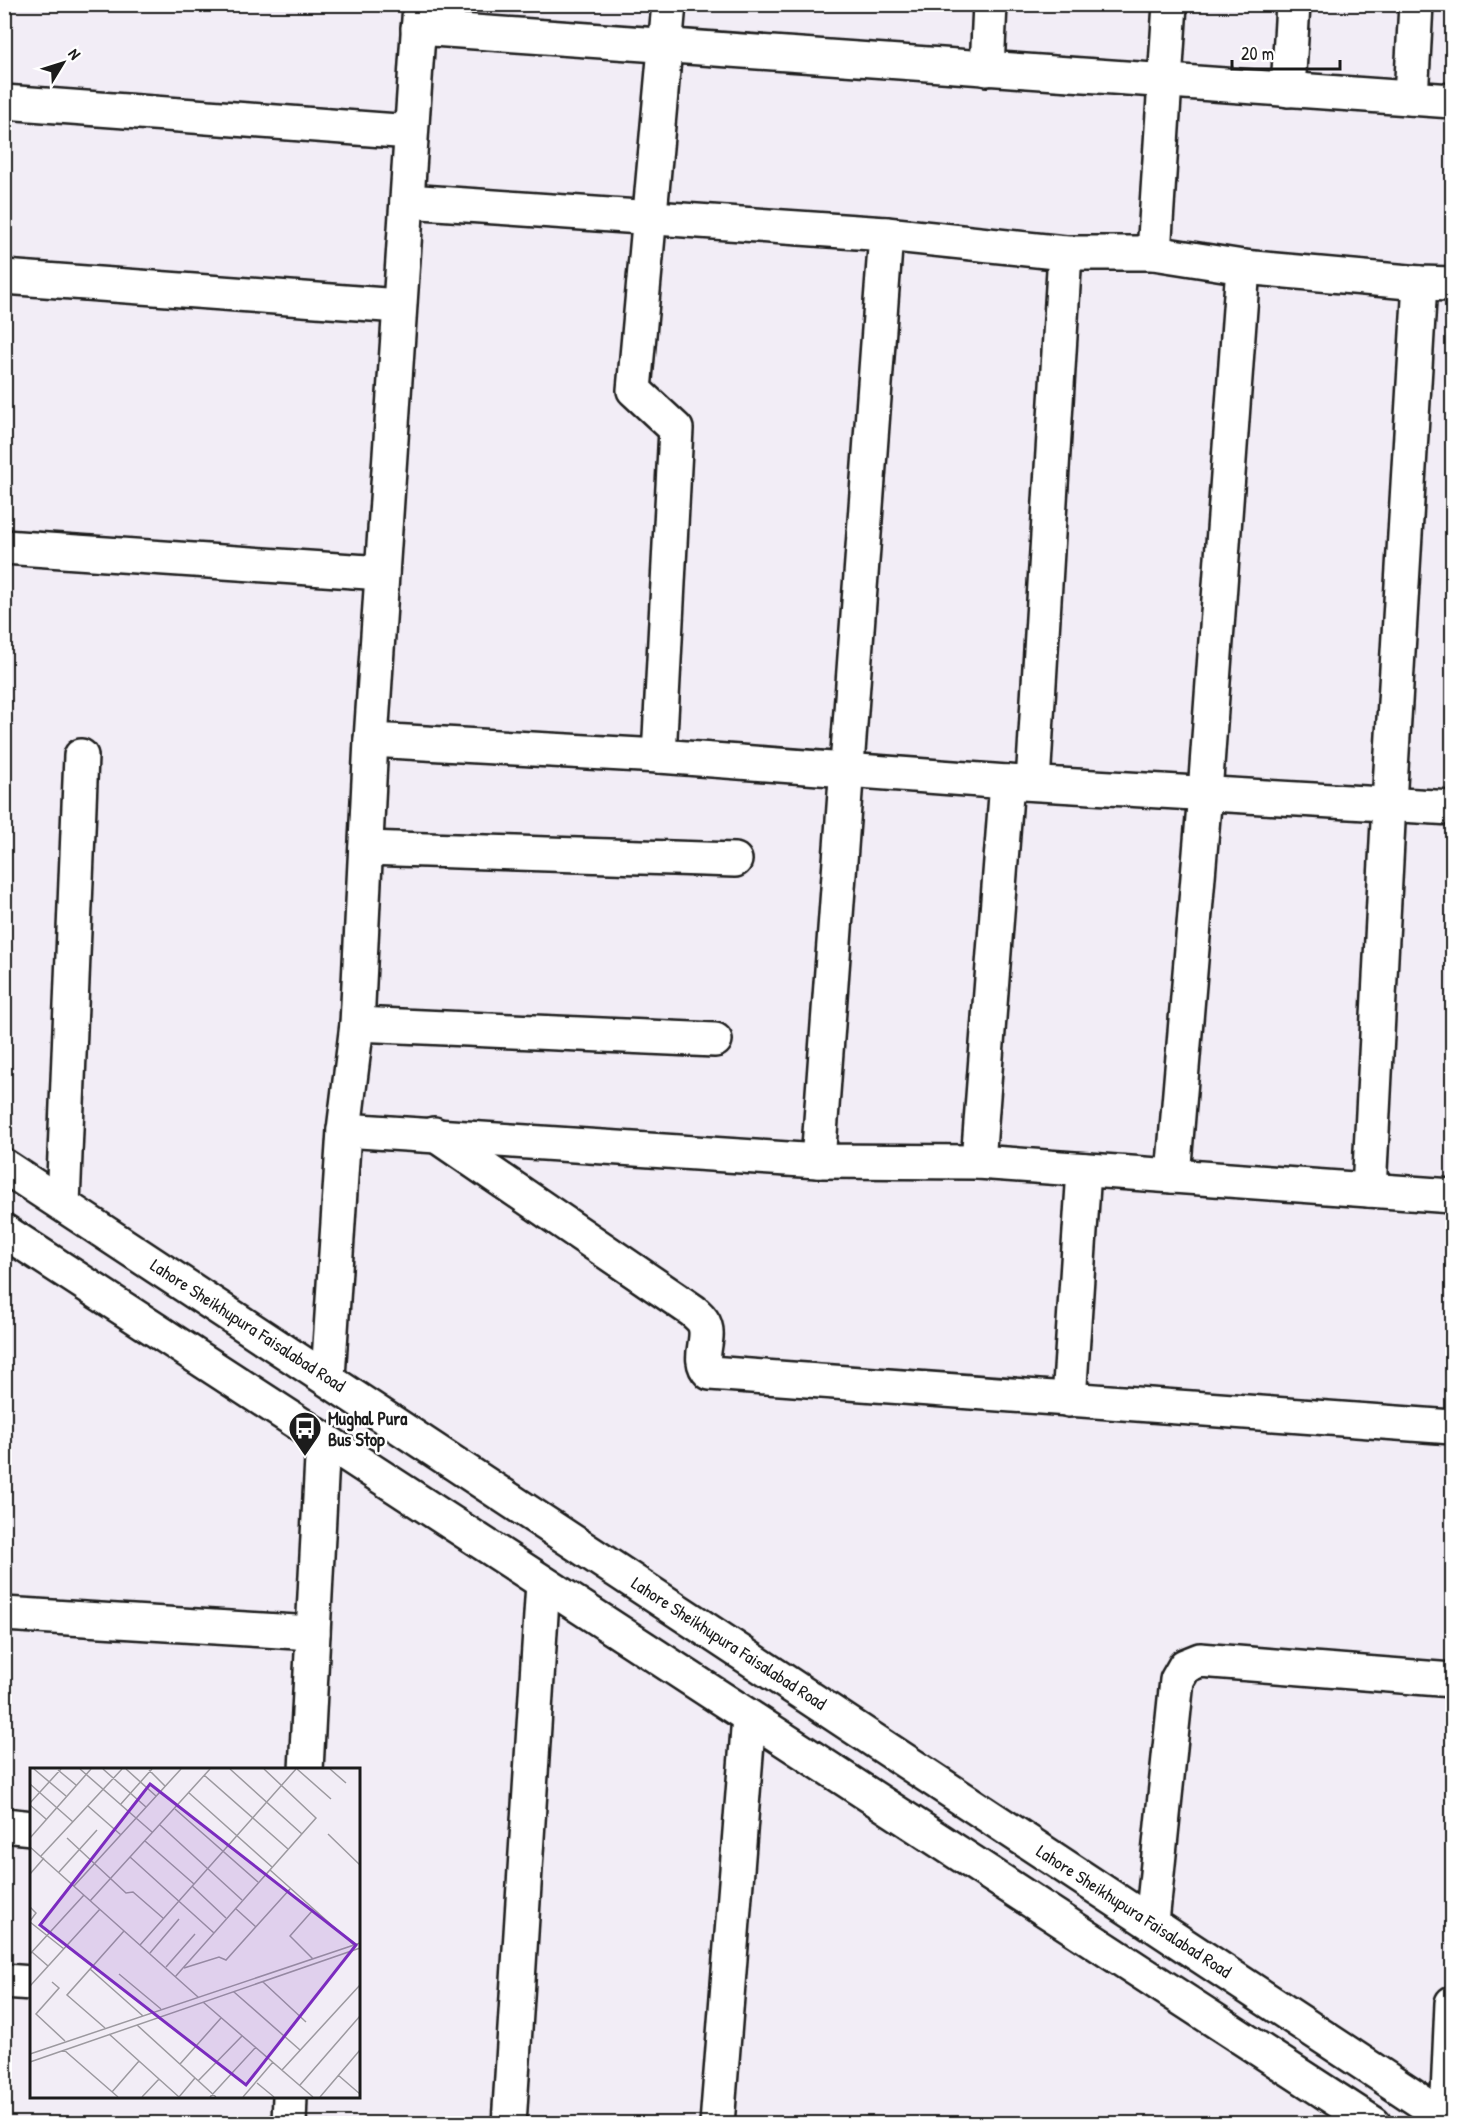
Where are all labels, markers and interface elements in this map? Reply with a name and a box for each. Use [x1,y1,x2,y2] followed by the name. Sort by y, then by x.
[33,33,93,93] north arrow
[1232,33,1340,71] scale bar
[1241,41,1274,66] text: 20 m
[64,44,86,64] text: N
[146,1252,350,1398] street label: Lahore Sheikhupura Faisalabad Road
[328,1406,408,1453] place label: Mughal Pura Bus Stop
[287,1410,323,1457] bus stop icon: Mughal Pura Bus Stop
[627,1570,831,1716] street label: Lahore Sheikhupura Faisalabad Road
[30,1768,360,2098] inset map
[1032,1838,1236,1984] street label: Lahore Sheikhupura Faisalabad Road

